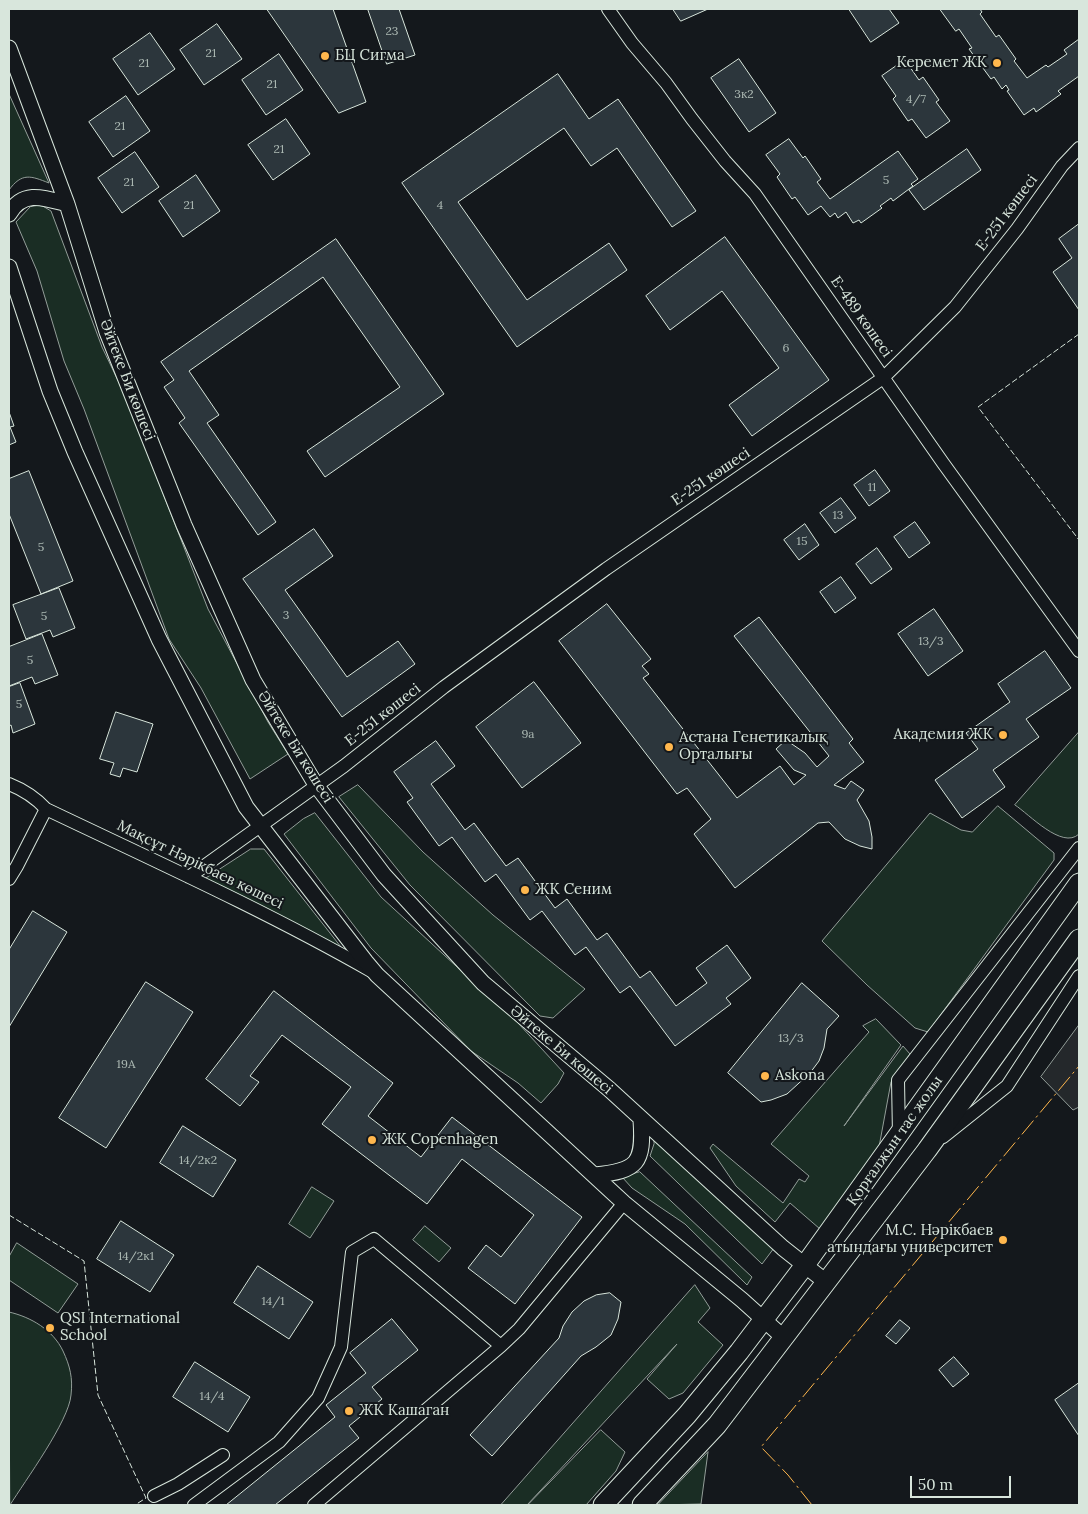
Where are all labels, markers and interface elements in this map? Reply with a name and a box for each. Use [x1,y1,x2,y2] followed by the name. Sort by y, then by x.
[386,25,398,39] house number: 23
[206,47,216,61] house number: 21
[335,47,405,65] place label: БЦ Сигма
[319,50,331,62] marker: БЦ Сигма
[897,54,987,72] place label: Керемет ЖК
[139,57,149,71] house number: 21
[991,57,1003,69] marker: Керемет ЖК
[267,78,277,92] house number: 21
[734,88,754,102] house number: 3к2
[906,93,926,107] house number: 4/7
[115,120,125,134] house number: 21
[274,143,284,157] house number: 21
[972,171,1042,255] street label: Е-251 көшесі
[883,174,889,188] house number: 5
[124,176,134,190] house number: 21
[184,199,194,213] house number: 21
[437,199,443,213] house number: 4
[826,273,896,361] street label: Е-489 көшесі
[96,317,158,443] street label: Әйтеке Би көшесі
[783,342,789,356] house number: 6
[668,444,754,510] street label: Е-251 көшесі
[868,481,876,495] house number: 11
[832,509,844,523] house number: 13
[797,535,807,549] house number: 15
[38,541,44,555] house number: 5
[283,609,289,623] house number: 3
[41,610,47,624] house number: 5
[918,635,944,649] house number: 13/3
[27,654,33,668] house number: 5
[342,680,424,750] street label: Е-251 көшесі
[253,688,337,806] street label: Әйтеке Би көшесі
[16,698,22,712] house number: 5
[894,726,993,744] place label: Академия ЖК
[521,728,535,742] house number: 9а
[679,729,828,764] place label: Астана Генетикалық Орталығы
[997,729,1009,741] marker: Академия ЖК
[663,741,675,753] marker: Астана Генетикалық Орталығы
[114,817,286,913] street label: Мақсұт Нәрікбаев көшесі
[535,881,612,899] place label: ЖК Сеним
[519,884,531,896] marker: ЖК Сеним
[506,1002,616,1098] street label: Әйтеке Би көшесі
[778,1032,804,1046] house number: 13/3
[117,1058,135,1072] house number: 19А
[775,1067,825,1085] place label: Askona
[759,1070,771,1082] marker: Askona
[843,1072,947,1210] street label: Қорғалжын тас жолы
[382,1131,498,1149] place label: ЖК Copenhagen
[366,1134,378,1146] marker: ЖК Copenhagen
[179,1154,217,1168] house number: 14/2к2
[827,1222,993,1257] place label: М.С. Нәрікбаев атындағы университет
[997,1234,1009,1246] marker: М.С. Нәрікбаев атындағы университет
[118,1250,154,1264] house number: 14/2к1
[261,1295,285,1309] house number: 14/1
[60,1310,180,1345] place label: QSI International School
[44,1322,56,1334] marker: QSI International School
[200,1390,224,1404] house number: 14/4
[359,1402,449,1420] place label: ЖК Кашаган
[343,1405,355,1417] marker: ЖК Кашаган
[913,1466,1014,1498] scale bar
[918,1475,953,1494] text: 50 m

